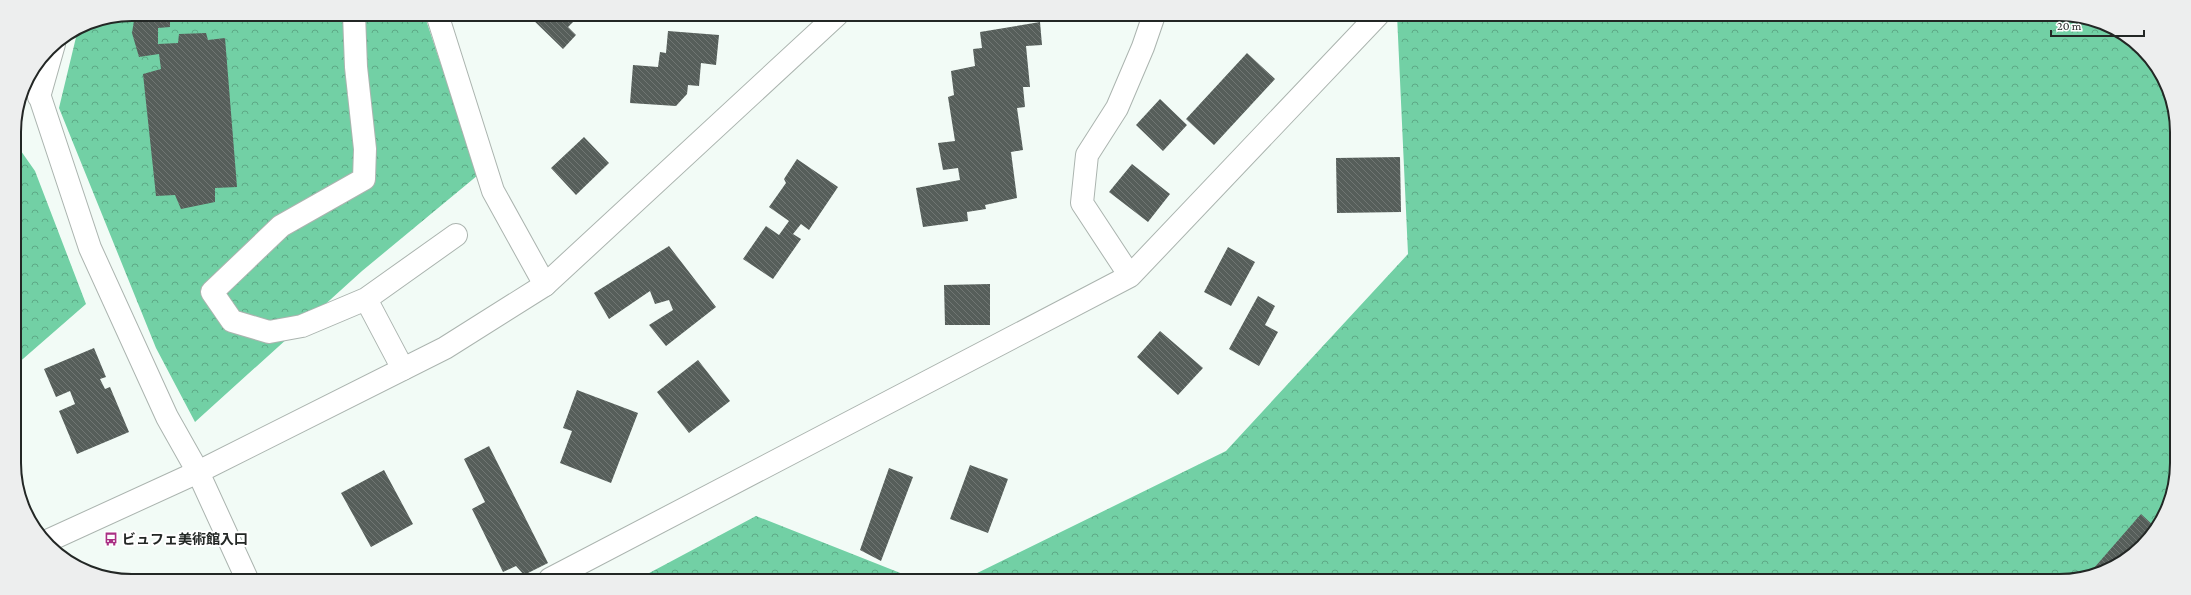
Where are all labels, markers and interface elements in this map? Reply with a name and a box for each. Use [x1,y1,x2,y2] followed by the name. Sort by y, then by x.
[2051,12,2144,38] scale bar
[2057,19,2082,33] text: 20 m
[103,531,119,547] bus stop icon: ビュフェ美術館入口
[122,531,248,547] place label: ビュフェ美術館入口

